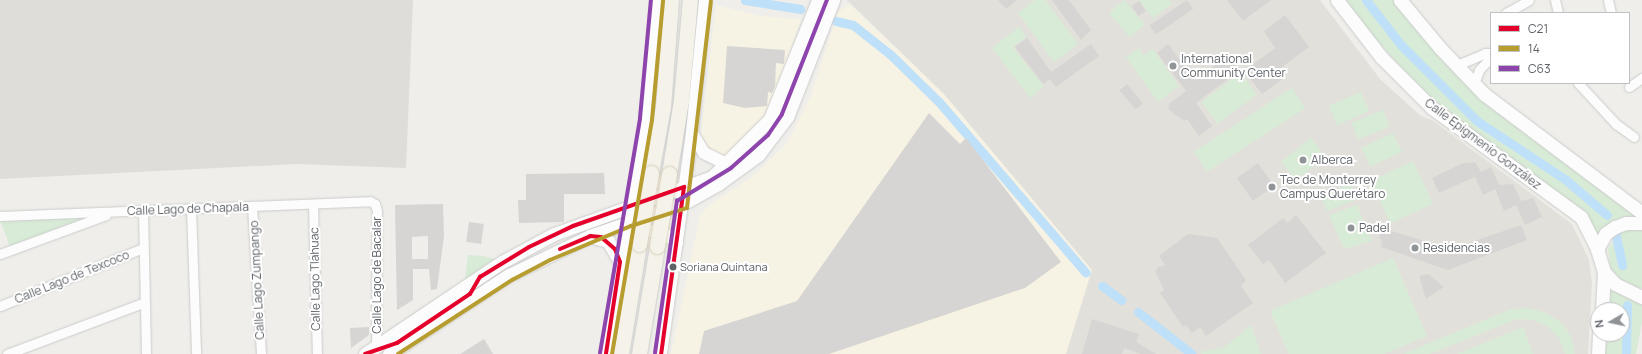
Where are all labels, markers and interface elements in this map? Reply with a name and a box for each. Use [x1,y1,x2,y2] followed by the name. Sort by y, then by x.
[1490,12,1630,84] legend
[1528,20,1548,37] text: C21
[1528,40,1540,57] text: 14
[1181,52,1286,80] place label: International Community Center
[1528,60,1551,77] text: C63
[1168,61,1178,71] marker: International Community Center
[1422,96,1544,192] street label: Calle Epigmenio González
[1311,153,1353,167] place label: Alberca
[1298,155,1308,165] marker: Alberca
[1280,173,1385,201] place label: Tec de Monterrey Campus Querétaro
[1267,182,1277,192] marker: Tec de Monterrey Campus Querétaro
[127,200,249,218] street label: Calle Lago de Chapala
[370,216,384,334] street label: Calle Lago de Bacalar
[247,220,267,340] street label: Calle Lago Zumpango
[1359,221,1390,235] place label: Padel
[1346,223,1356,233] marker: Padel
[307,227,323,331] street label: Calle Lago Tlahuac
[1423,241,1490,255] place label: Residencias
[1410,243,1420,253] marker: Residencias
[13,247,131,307] street label: Calle Lago de Texcoco
[680,260,768,274] place label: Soriana Quintana
[668,262,678,272] marker: Soriana Quintana
[1590,302,1630,342] north arrow
[1591,319,1607,329] text: N

